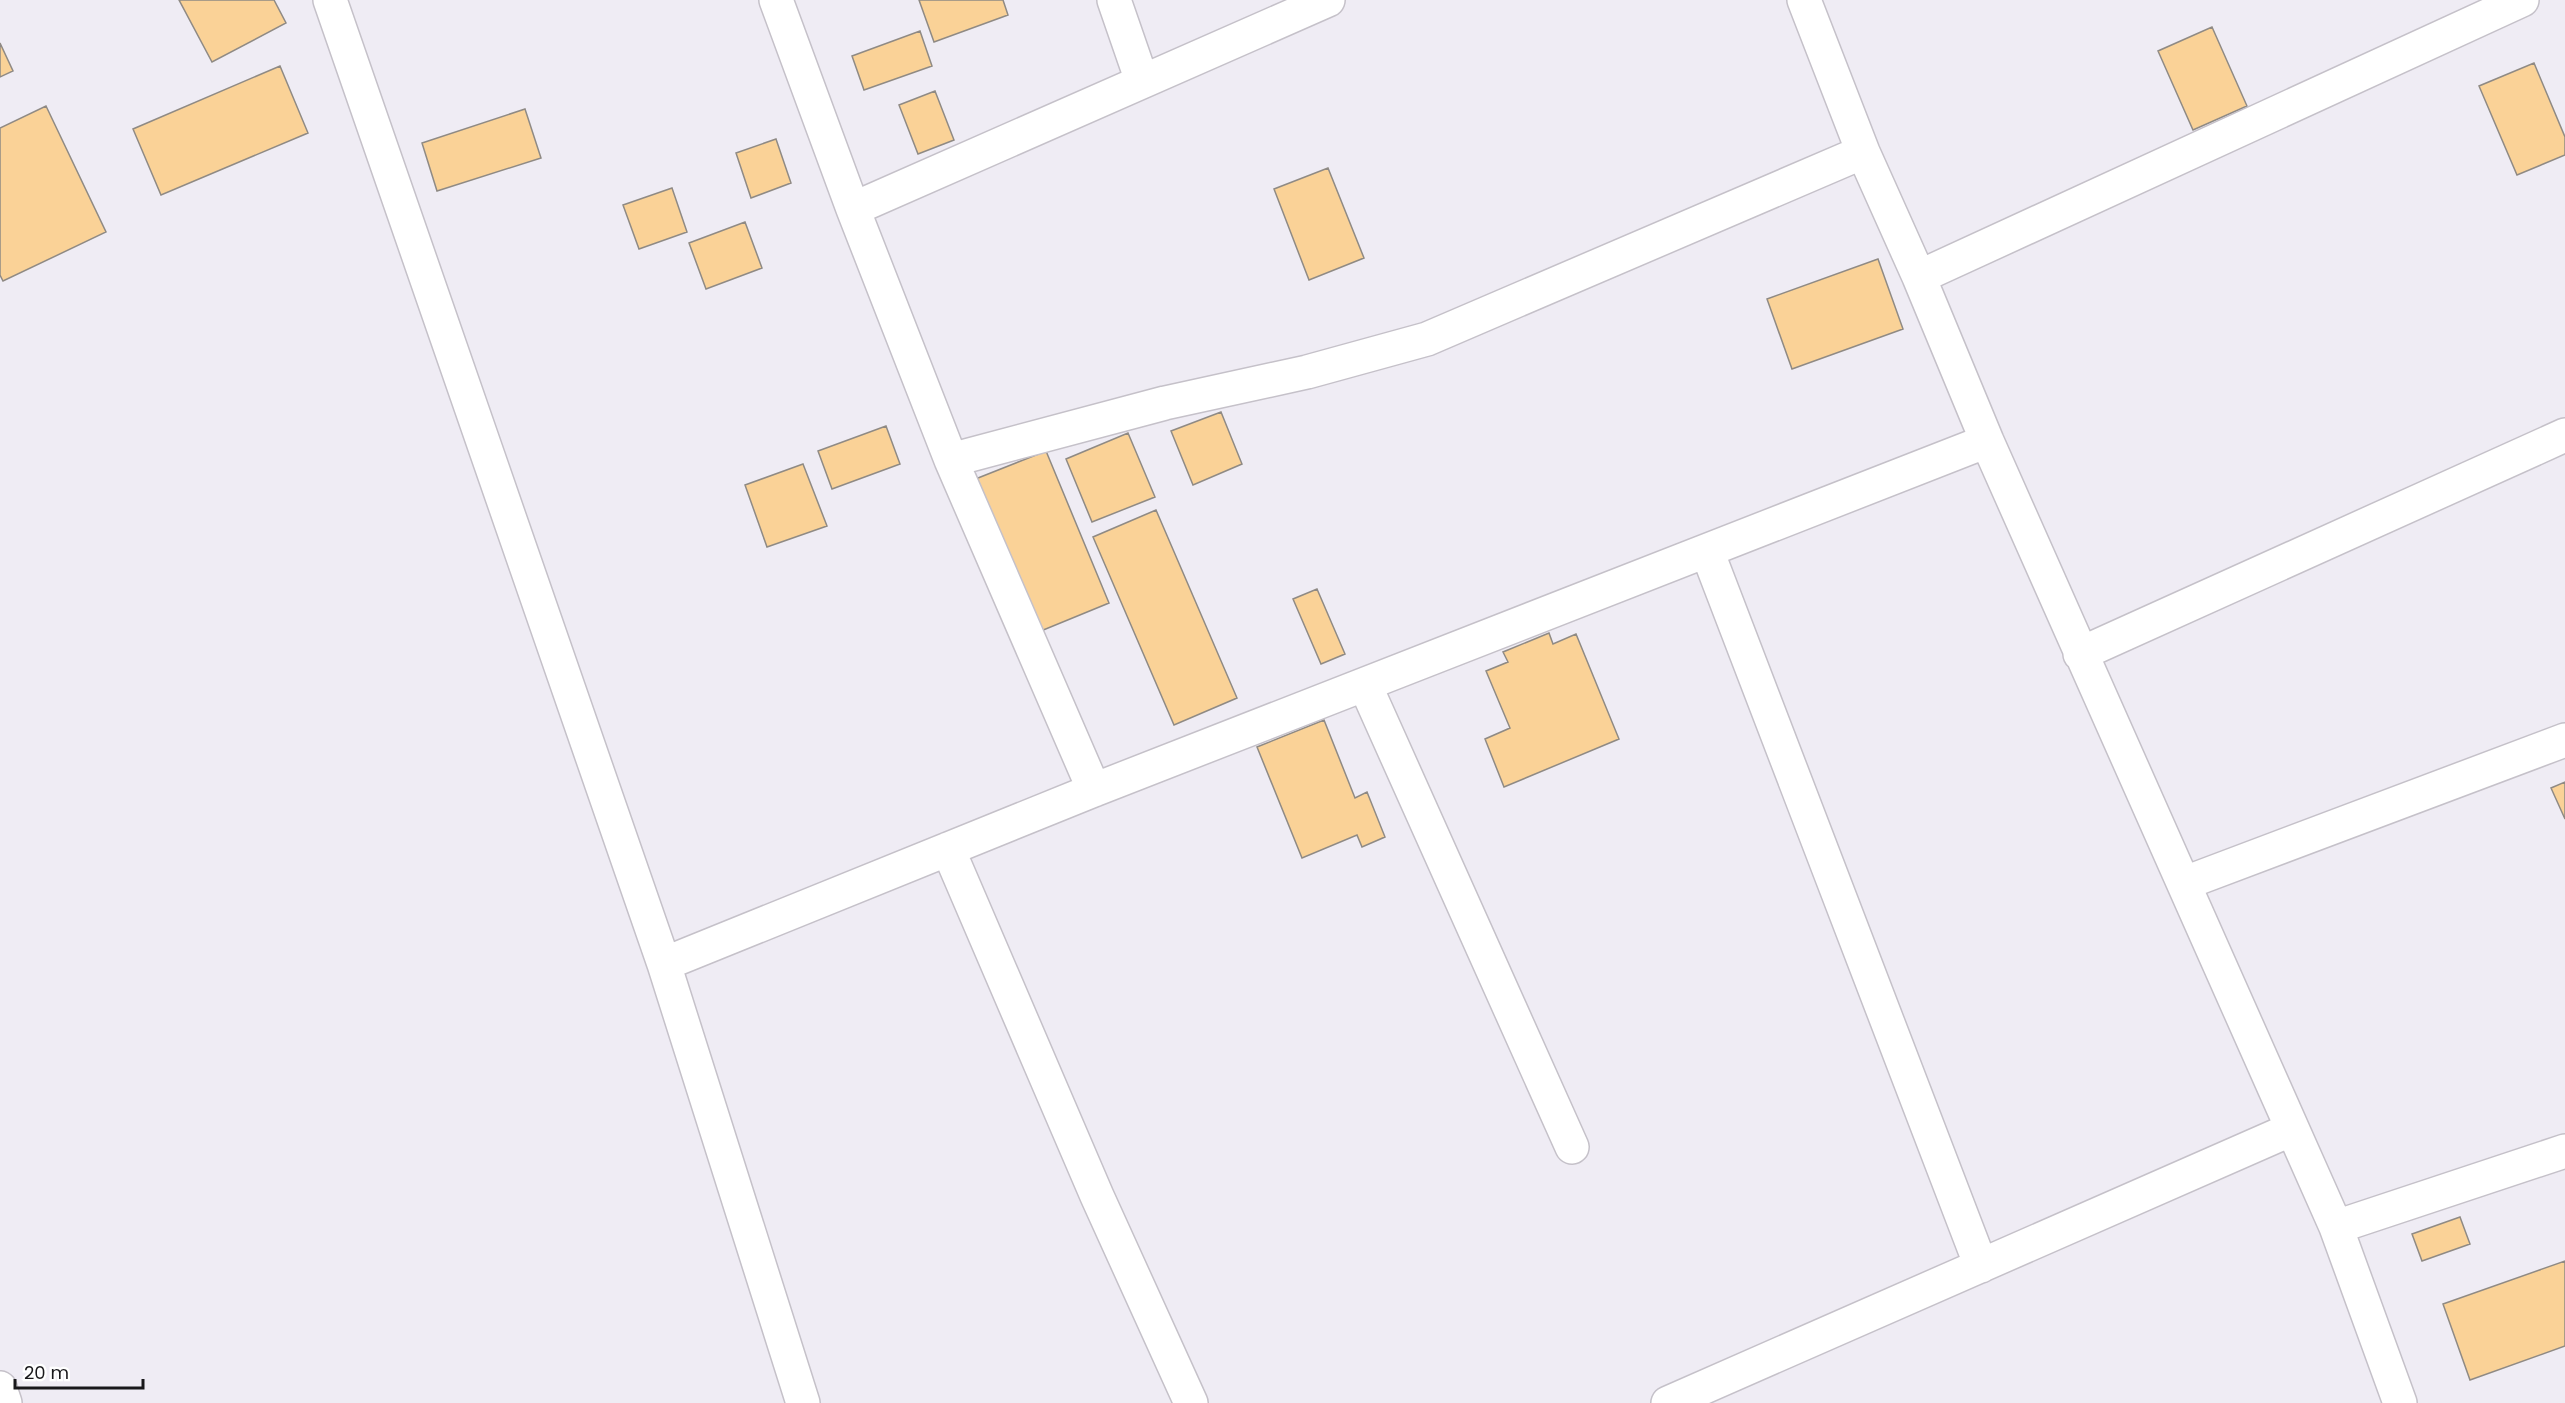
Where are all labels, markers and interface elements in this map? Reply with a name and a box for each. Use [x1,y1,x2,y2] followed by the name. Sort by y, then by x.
[15,1352,142,1390] scale bar
[24,1360,69,1385] text: 20 m

